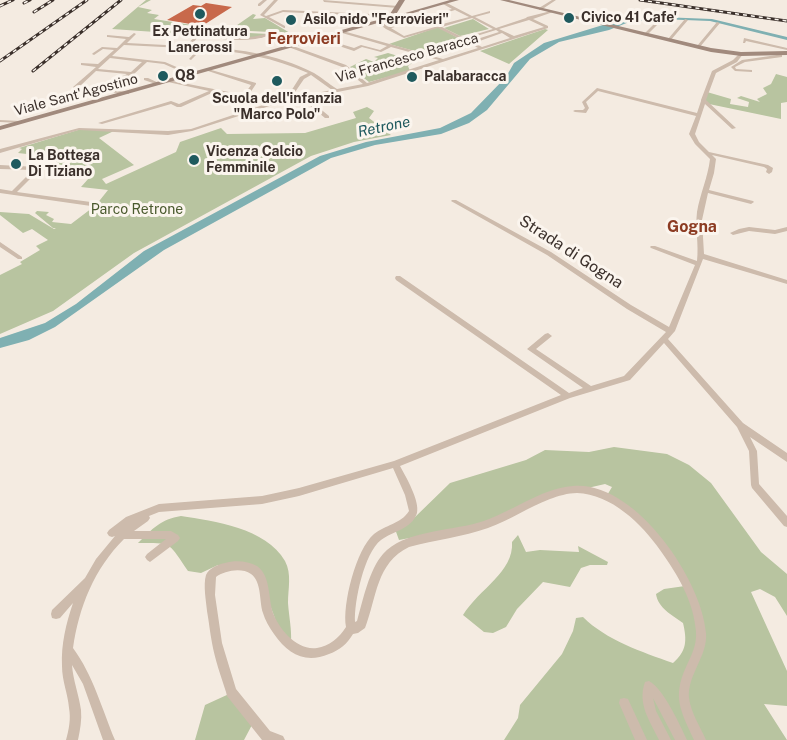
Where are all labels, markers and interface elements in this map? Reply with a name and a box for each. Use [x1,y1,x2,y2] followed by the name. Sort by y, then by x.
[193,7,207,21] marker: Ex Pettinatura Lanerossi
[581,10,677,26] place label: Civico 41 Cafe'
[562,11,576,25] marker: Civico 41 Cafe'
[303,12,449,28] place label: Asilo nido "Ferrovieri"
[284,13,298,27] marker: Asilo nido "Ferrovieri"
[152,24,248,56] place label: Ex Pettinatura Lanerossi
[267,29,341,49] district label: Ferrovieri
[334,30,480,86] street label: Via Francesco Baracca
[175,68,195,84] place label: Q8
[156,69,170,83] marker: Q8
[424,69,506,85] place label: Palabaracca
[12,70,140,120] street label: Viale Sant'Agostino
[405,70,419,84] marker: Palabaracca
[270,74,284,88] marker: Scuola dell'infanzia "Marco Polo"
[212,91,342,124] place label: Scuola dell'infanzia "Marco Polo"
[356,113,412,141] water label: Retrone
[206,144,303,176] place label: Vicenza Calcio Femminile
[28,148,100,180] place label: La Bottega Di Tiziano
[187,153,201,167] marker: Vicenza Calcio Femminile
[9,157,23,171] marker: La Bottega Di Tiziano
[91,202,183,218] park label: Parco Retrone
[515,211,627,293] street label: Strada di Gogna
[667,217,717,237] district label: Gogna

